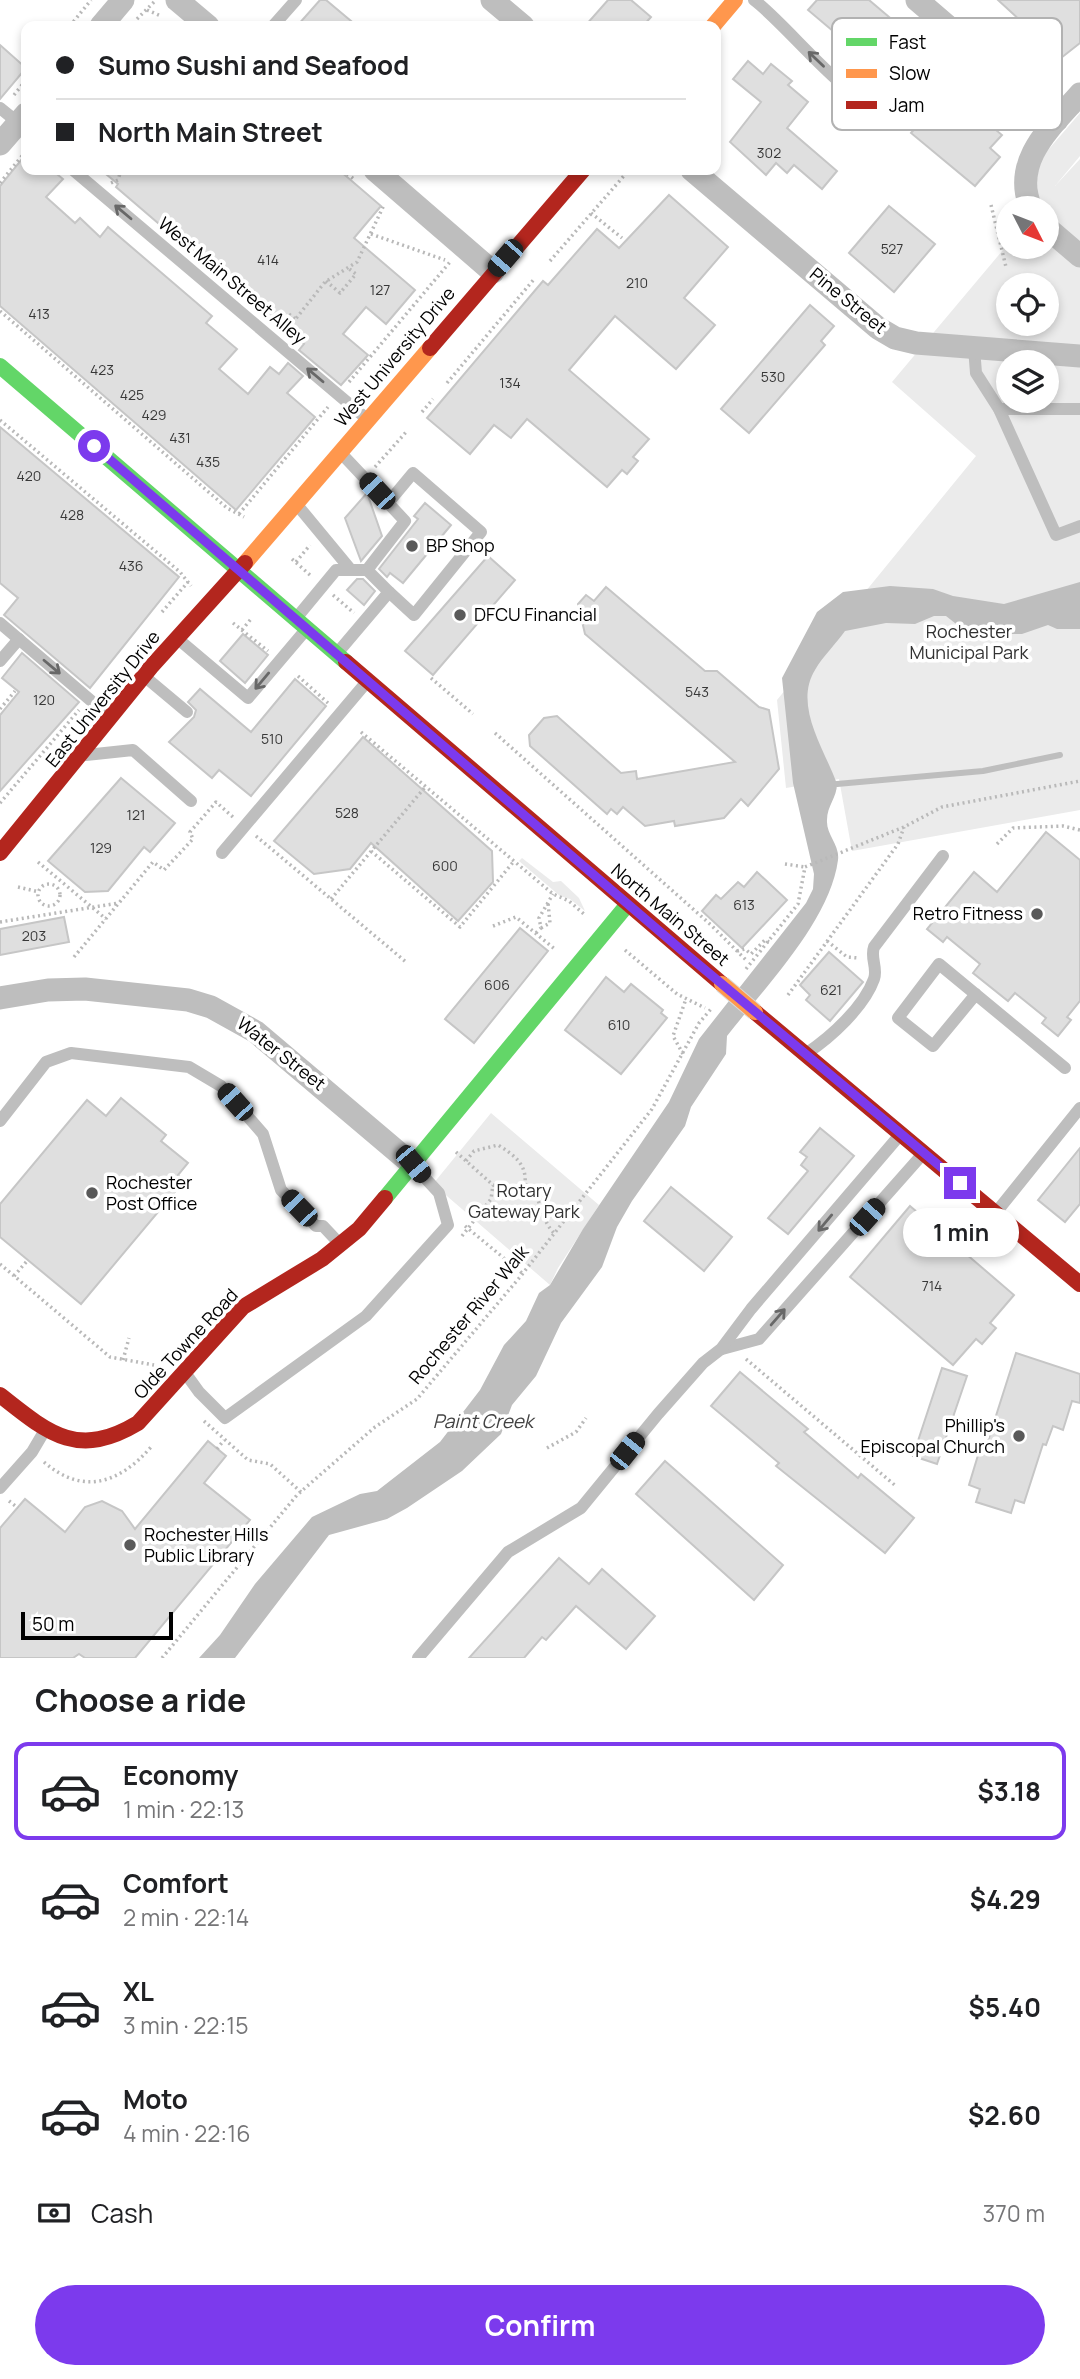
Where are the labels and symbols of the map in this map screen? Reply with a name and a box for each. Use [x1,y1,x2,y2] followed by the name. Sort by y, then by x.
[832,18,1062,130] legend
[889,29,926,55] text: Fast
[808,51,825,68] one-way arrow
[889,60,931,86] text: Slow
[889,92,924,118] text: Jam
[757,143,781,162] house number: 302
[996,196,1059,259] north arrow
[115,204,133,220] one-way arrow
[154,211,312,350] street label: West Main Street Alley
[484,235,527,281] car
[881,239,903,258] house number: 527
[257,250,279,269] house number: 414
[805,262,892,339] street label: Pine Street
[626,273,648,292] house number: 210
[370,280,390,299] house number: 127
[329,282,460,431] street label: West University Drive
[28,304,50,323] house number: 413
[90,360,114,379] house number: 423
[307,367,325,383] one-way arrow
[761,367,785,386] house number: 530
[499,373,521,392] house number: 134
[120,385,144,404] house number: 425
[142,405,166,424] house number: 429
[169,428,191,447] house number: 431
[78,430,110,462] route start
[196,452,220,471] house number: 435
[17,466,41,485] house number: 420
[355,468,400,514] car
[60,505,84,524] house number: 428
[426,533,495,557] place label: BP Shop
[404,538,420,554] marker: BP Shop
[119,556,143,575] house number: 436
[474,602,597,626] place label: DFCU Financial
[452,607,468,623] marker: DFCU Financial
[910,619,1030,664] park label: Rochester Municipal Park
[40,625,165,772] street label: East University Drive
[43,659,61,675] one-way arrow
[254,671,270,689] one-way arrow
[685,682,709,701] house number: 543
[33,690,55,709] house number: 120
[261,729,283,748] house number: 510
[335,803,359,822] house number: 528
[127,805,145,824] house number: 121
[90,838,112,857] house number: 129
[432,856,458,875] house number: 600
[606,858,735,971] street label: North Main Street
[733,895,755,914] house number: 613
[913,901,1023,925] place label: Retro Fitness
[1029,906,1045,922] marker: Retro Fitness
[22,926,46,945] house number: 203
[484,975,510,994] house number: 606
[820,980,842,999] house number: 621
[232,1011,331,1095] street label: Water Street
[608,1015,630,1034] house number: 610
[214,1079,257,1125] car
[392,1141,435,1187] car
[944,1167,976,1199] route end
[106,1170,197,1215] place label: Rochester Post Office
[468,1178,581,1223] park label: Rotary Gateway Park
[84,1185,100,1201] marker: Rochester Post Office
[277,1186,322,1230] car
[846,1194,889,1240] car
[902,1208,1018,1256] callout: 1 min
[817,1213,833,1231] one-way arrow
[403,1239,534,1389] street label: Rochester River Walk
[922,1276,942,1295] house number: 714
[128,1283,243,1404] street label: Olde Towne Road
[770,1309,787,1326] one-way arrow
[433,1408,536,1434] water label: Paint Creek
[860,1413,1005,1458] place label: Phillip's Episcopal Church
[606,1428,649,1474] car
[1011,1428,1027,1444] marker: Phillip's Episcopal Church
[144,1522,268,1567] place label: Rochester Hills Public Library
[122,1537,138,1553] marker: Rochester Hills Public Library
[21,1609,173,1641] scale bar

